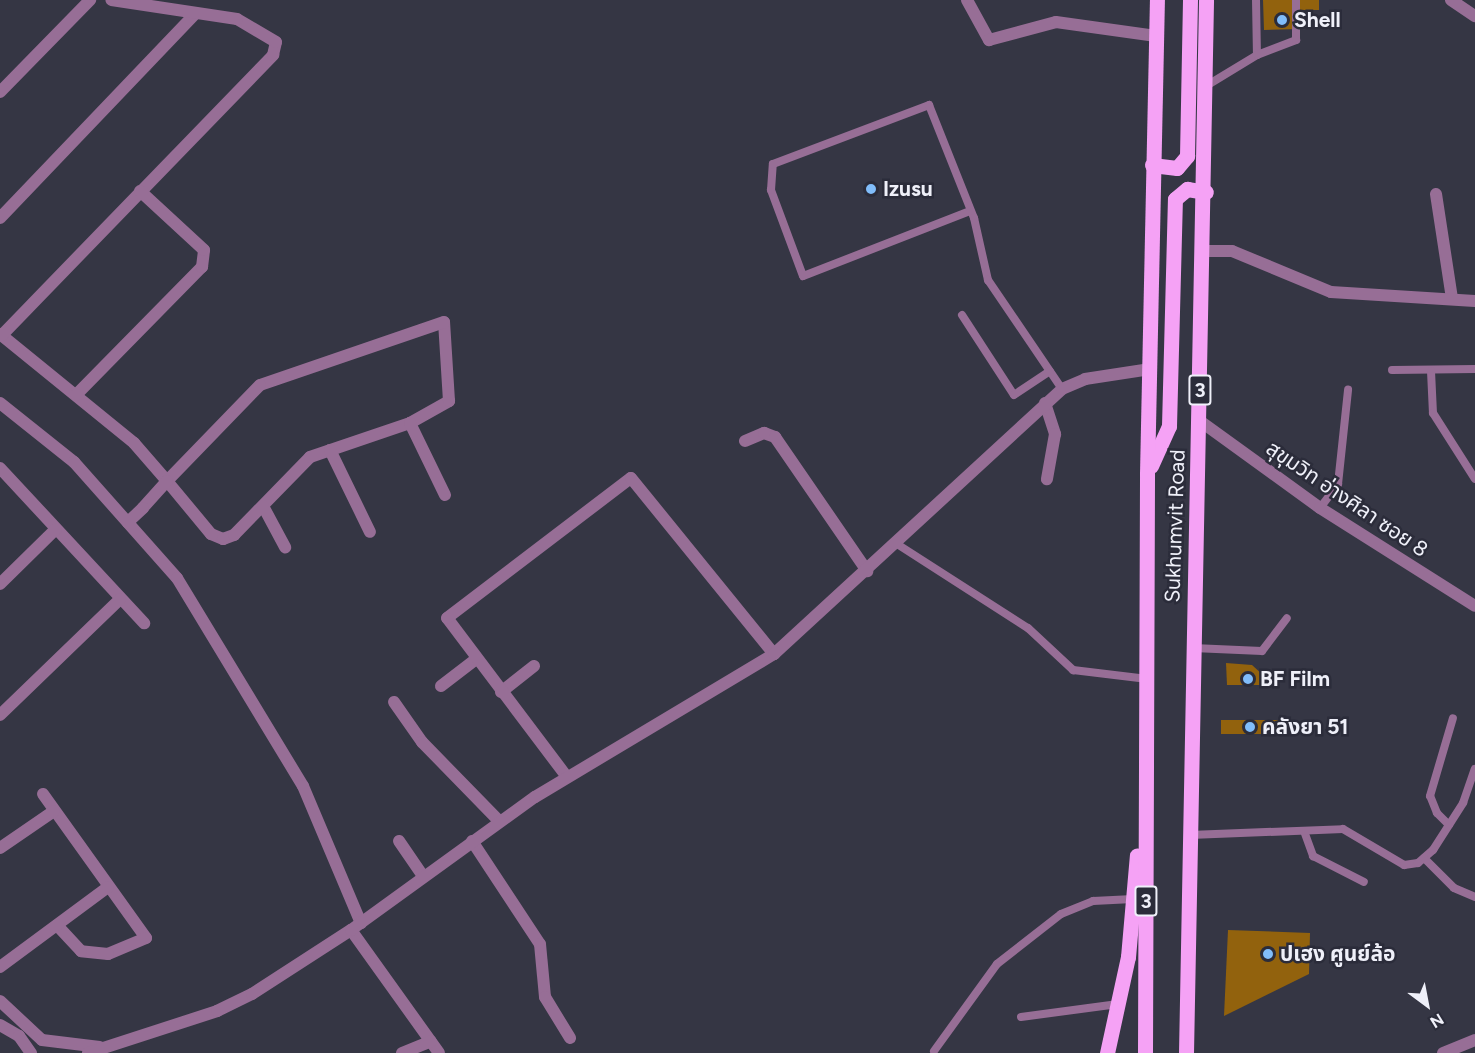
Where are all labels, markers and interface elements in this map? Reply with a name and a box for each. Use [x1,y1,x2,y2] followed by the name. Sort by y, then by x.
[1294,7,1341,33] place label: Shell
[1275,13,1289,27] marker: Shell
[883,176,933,202] place label: Izusu
[864,182,878,196] marker: Izusu
[1188,373,1212,407] road number: 3
[1261,436,1433,562] street label: สุขุมวิท อ่างศิลา ซอย 8
[1160,449,1190,603] street label: Sukhumvit Road
[1260,666,1330,692] place label: BF Film
[1241,672,1255,686] marker: BF Film
[1262,714,1348,740] place label: คลังยา 51
[1243,720,1257,734] marker: คลังยา 51
[1134,884,1158,918] road number: 3
[1280,941,1395,967] place label: ปเฮง ศูนย์ล้อ
[1261,947,1275,961] marker: ปเฮง ศูนย์ล้อ
[1397,975,1457,1035] north arrow
[1427,1009,1447,1032] text: N

